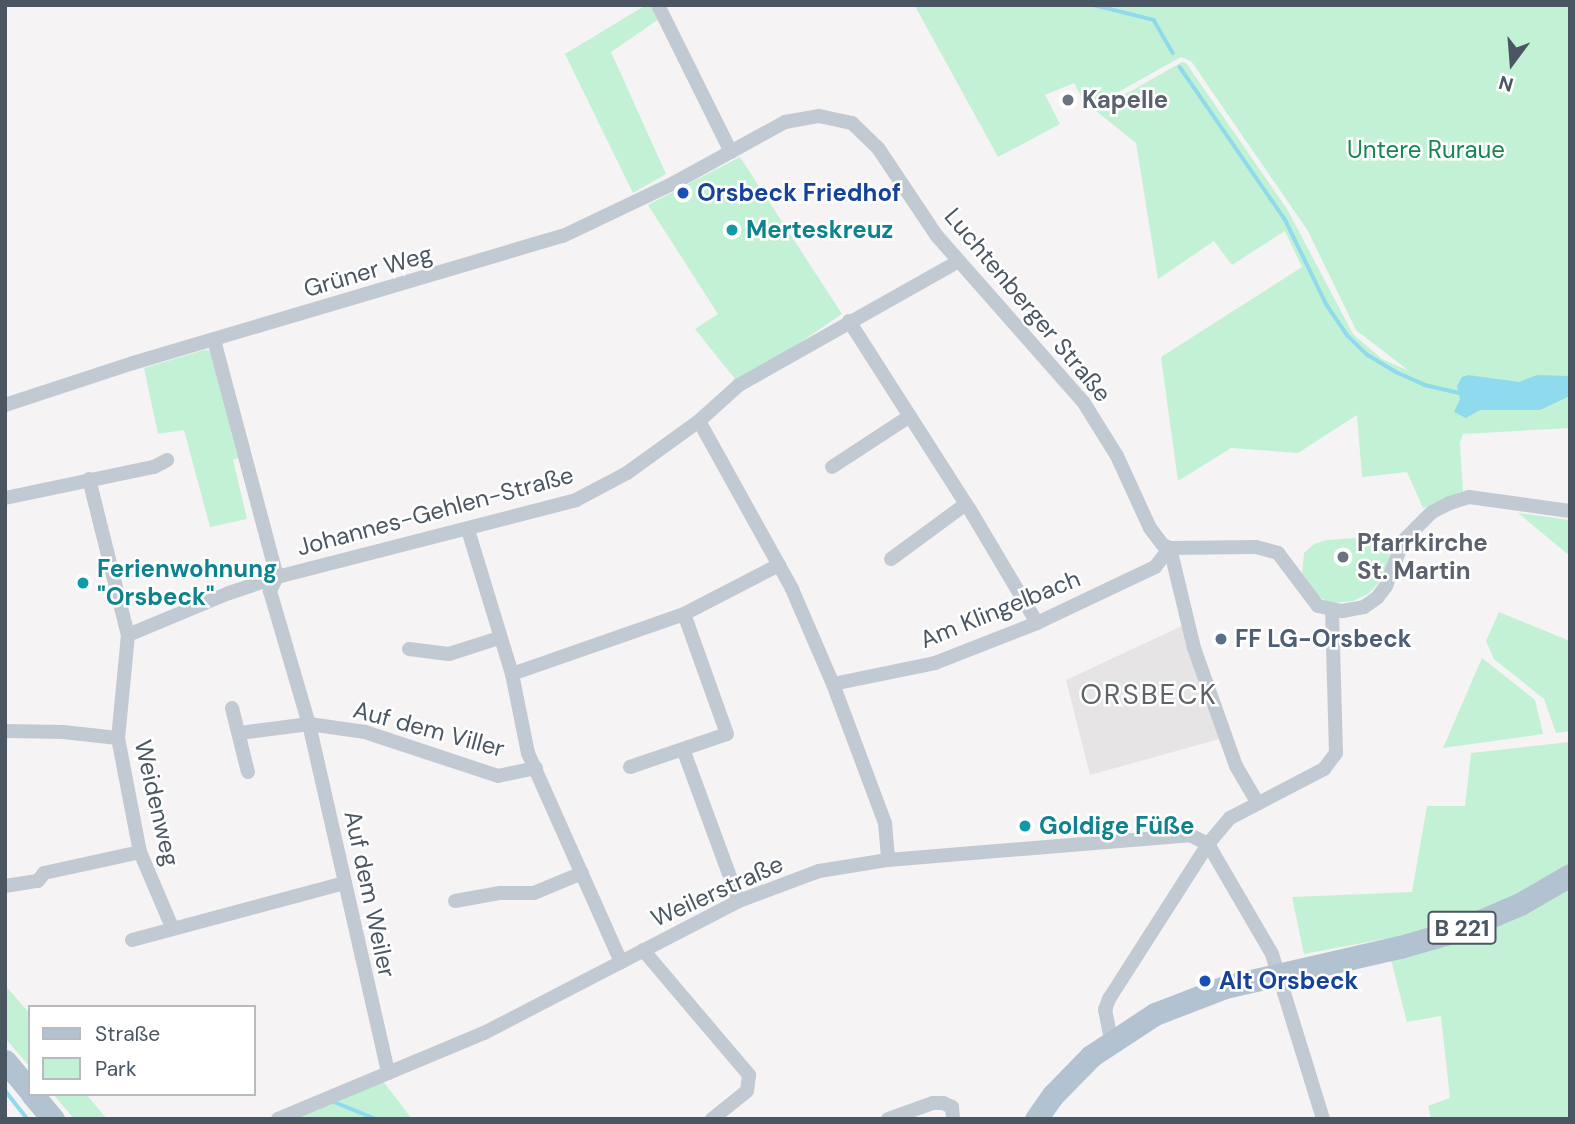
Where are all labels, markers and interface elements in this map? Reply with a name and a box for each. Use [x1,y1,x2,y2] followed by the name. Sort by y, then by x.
[1477,28,1547,98] north arrow
[1496,70,1516,98] text: N
[1082,86,1168,114] place label: Kapelle
[1060,92,1076,108] marker: Kapelle
[1347,136,1505,164] park label: Untere Ruraue
[697,179,901,207] place label: Orsbeck Friedhof
[675,185,691,201] marker: Orsbeck Friedhof
[939,202,1117,408] street label: Luchtenberger Straße
[746,216,893,244] place label: Merteskreuz
[724,222,740,238] marker: Merteskreuz
[300,239,436,303] street label: Grüner Weg
[294,460,576,562] street label: Johannes-Gehlen-Straße
[1357,529,1488,585] place label: Pfarrkirche St. Martin
[1335,549,1351,565] marker: Pfarrkirche St. Martin
[97,555,277,611] place label: Ferienwohnung "Orsbeck"
[916,564,1084,654] street label: Am Klingelbach
[75,575,91,591] marker: Ferienwohnung "Orsbeck"
[1235,625,1412,653] place label: FF LG-Orsbeck
[1213,631,1229,647] marker: FF LG-Orsbeck
[1081,678,1217,712] district label: ORSBECK
[350,695,508,763] street label: Auf dem Viller
[128,737,186,869] street label: Weidenweg
[338,808,402,980] street label: Auf dem Weiler
[1039,812,1194,840] place label: Goldige Füße
[1017,818,1033,834] marker: Goldige Füße
[647,849,787,933] street label: Weilerstraße
[1427,909,1497,948] road number: B 221
[1219,967,1358,995] place label: Alt Orsbeck
[1197,973,1213,989] marker: Alt Orsbeck
[28,1005,256,1096] legend
[95,1020,160,1048] text: Straße
[95,1055,136,1083] text: Park

